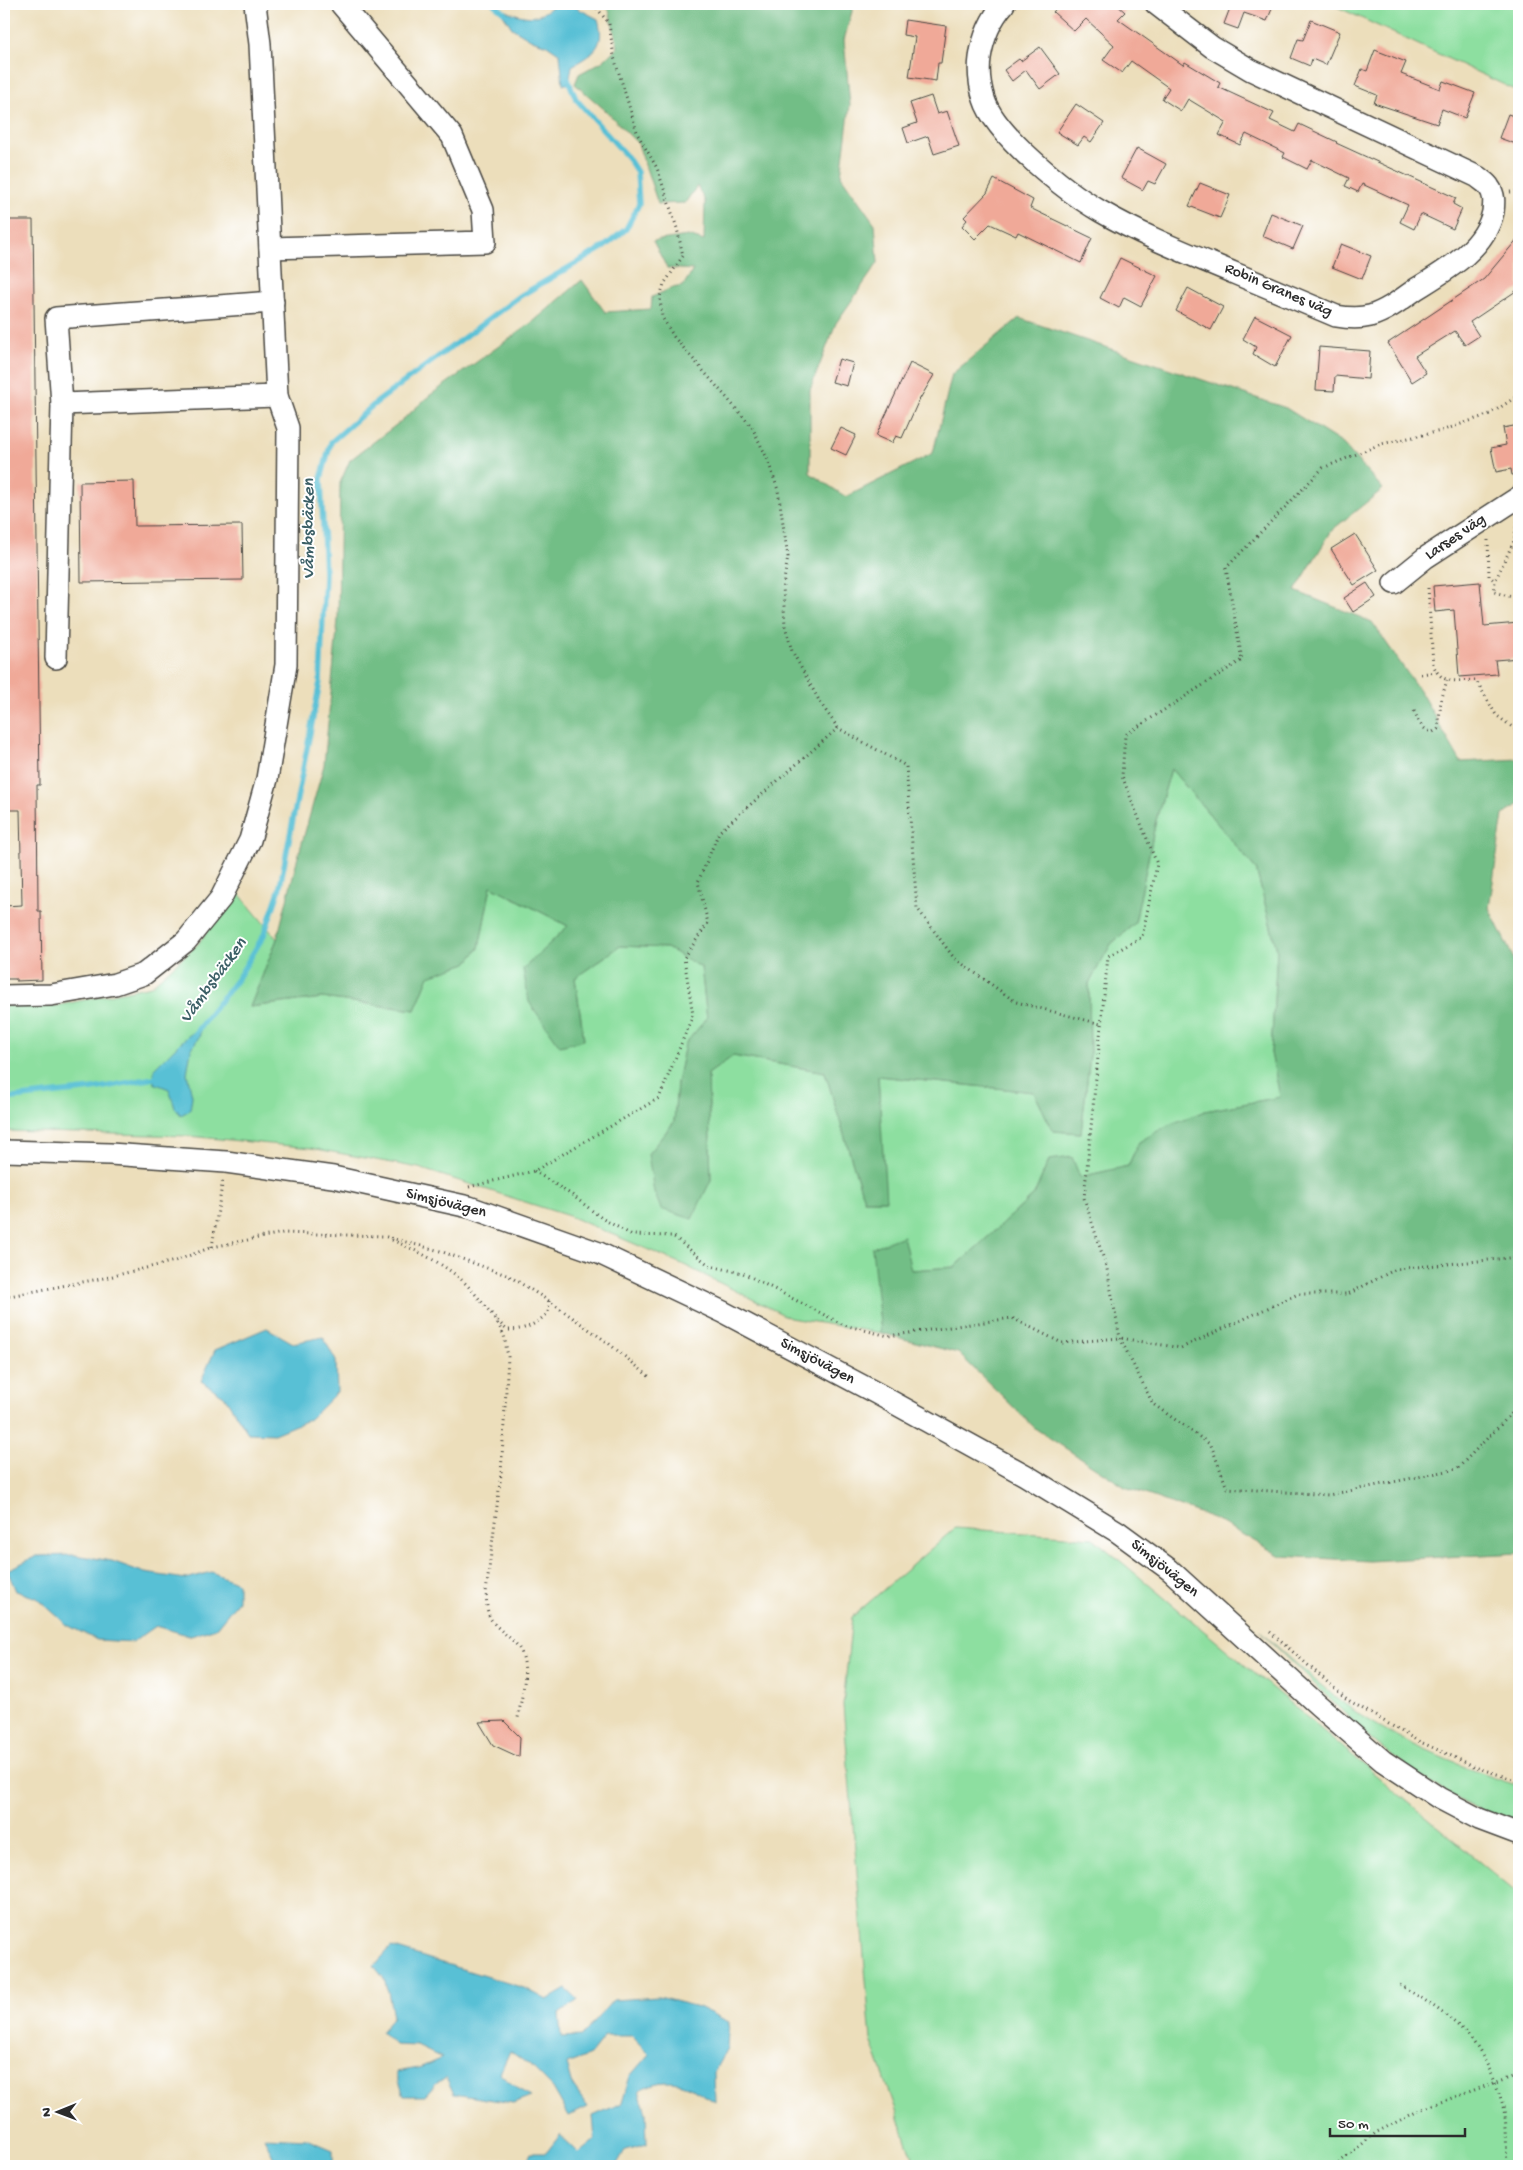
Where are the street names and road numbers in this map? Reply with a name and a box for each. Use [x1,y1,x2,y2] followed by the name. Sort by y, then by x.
[1221,260,1335,322] street label: Robin Granes väg
[1422,511,1490,565] street label: Larses väg
[404,1185,488,1223] street label: Simsjövägen
[776,1334,858,1390] street label: Simsjövägen
[1126,1536,1202,1602] street label: Simsjövägen

